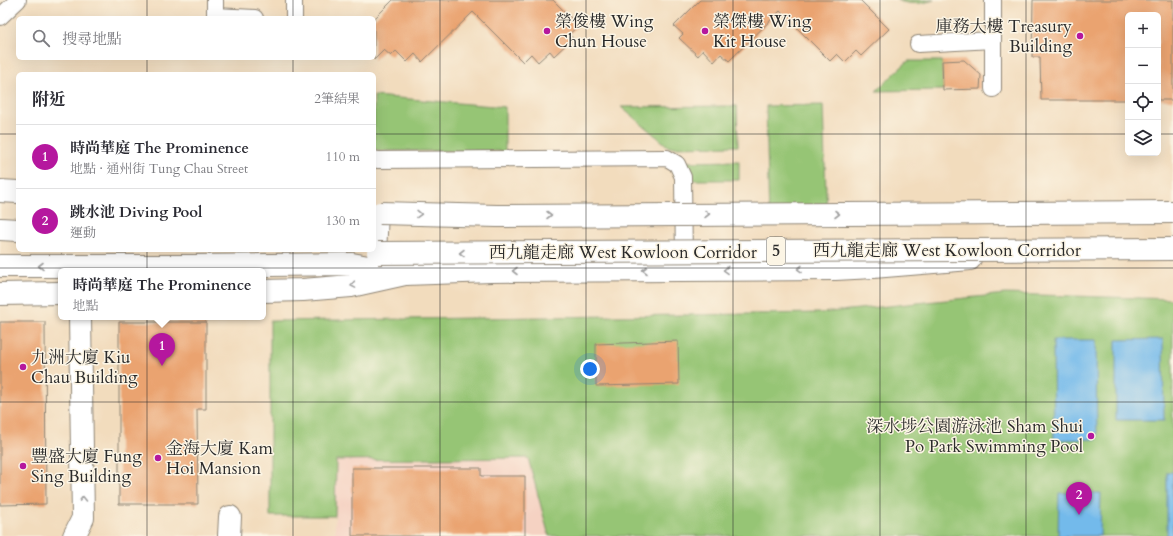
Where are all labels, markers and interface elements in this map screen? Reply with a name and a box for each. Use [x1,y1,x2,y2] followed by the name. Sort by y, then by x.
[555,10,654,53] place label: 榮俊樓 Wing Chun House
[713,10,812,53] place label: 榮傑樓 Wing Kit House
[1125,12,1161,156] map controls
[1125,12,1161,48] button: +
[936,15,1072,58] place label: 庫務大樓 Treasury Building
[16,16,376,60] search box
[542,26,552,36] marker: 榮俊樓 Wing Chun House
[700,26,710,36] marker: 榮傑樓 Wing Kit House
[30,27,52,49] icon: search
[62,29,122,49] text: 搜尋地點
[1075,31,1085,41] marker: 庫務大樓 Treasury Building
[1125,48,1161,84] button: −
[1125,84,1161,120] button: locate
[32,88,66,111] text: 附近
[314,90,360,108] text: 2筆結果
[1125,120,1161,156] button: layers
[70,138,249,158] text: 時尚華庭 The Prominence
[42,148,48,166] text: 1
[326,148,360,166] text: 110 m
[70,160,248,178] text: 地點 · 通州街 Tung Chau Street
[70,202,202,222] text: 跳水池 Diving Pool
[416,210,422,218] one-way arrow
[704,210,710,219] one-way arrow
[834,210,840,218] one-way arrow
[546,211,552,219] one-way arrow
[42,212,48,230] text: 2
[326,212,360,230] text: 130 m
[70,224,96,242] text: 運動
[767,237,785,265] road number: 5
[813,239,1082,262] street label: 西九龍走廊 West Kowloon Corridor
[489,241,758,264] street label: 西九龍走廊 West Kowloon Corridor
[459,249,465,257] one-way arrow
[38,262,44,270] one-way arrow
[797,265,803,273] one-way arrow
[642,266,648,274] one-way arrow
[723,266,729,274] one-way arrow
[512,267,518,275] one-way arrow
[58,268,266,320] popup
[73,275,251,295] text: 時尚華庭 The Prominence
[350,281,356,289] one-way arrow
[73,297,99,315] text: 地點
[149,333,175,366] pin: 1
[31,346,138,389] place label: 九洲大廈 Kiu Chau Building
[580,359,600,379] your location
[18,362,28,372] marker: 九洲大廈 Kiu Chau Building
[866,415,1084,458] place label: 深水埗公園游泳池 Sham Shui Po Park Swimming Pool
[1086,431,1096,441] marker: 深水埗公園游泳池 Sham Shui Po Park Swimming Pool
[166,437,274,480] place label: 金海大廈 Kam Hoi Mansion
[31,445,142,488] place label: 豐盛大廈 Fung Sing Building
[153,453,163,463] marker: 金海大廈 Kam Hoi Mansion
[18,461,28,471] marker: 豐盛大廈 Fung Sing Building
[1066,482,1092,515] pin: 2
[79,496,87,502] one-way arrow

